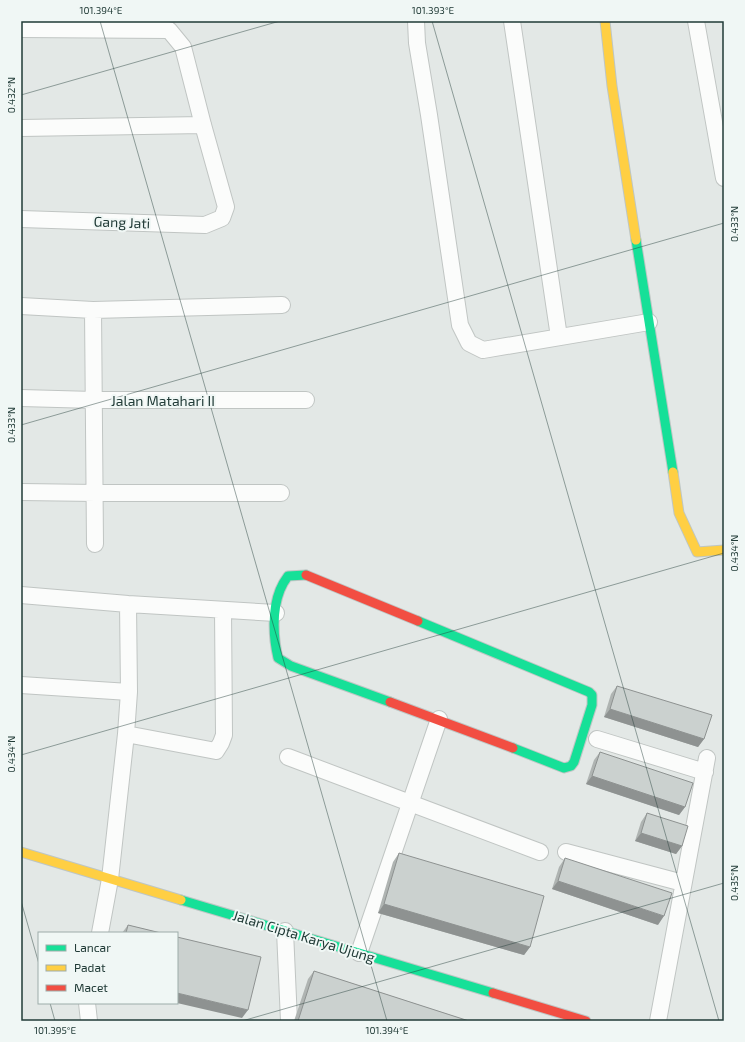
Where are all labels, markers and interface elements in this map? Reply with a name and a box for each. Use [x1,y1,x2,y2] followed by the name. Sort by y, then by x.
[80,4,123,16] text: 101.394°E
[412,4,455,16] text: 101.393°E
[5,77,17,113] text: 0.432°N
[728,206,740,242] text: 0.433°N
[93,213,151,231] street label: Gang Jati
[111,392,215,409] street label: Jalan Matahari II
[5,407,17,443] text: 0.433°N
[728,535,740,571] text: 0.434°N
[5,736,17,772] text: 0.434°N
[728,865,740,901] text: 0.435°N
[231,906,377,966] street label: Jalan Cipta Karya Ujung
[38,932,178,1004] legend
[74,940,111,954] text: Lancar
[74,960,106,974] text: Padat
[74,980,108,994] text: Macet
[34,1024,76,1036] text: 101.395°E
[366,1024,409,1036] text: 101.394°E

